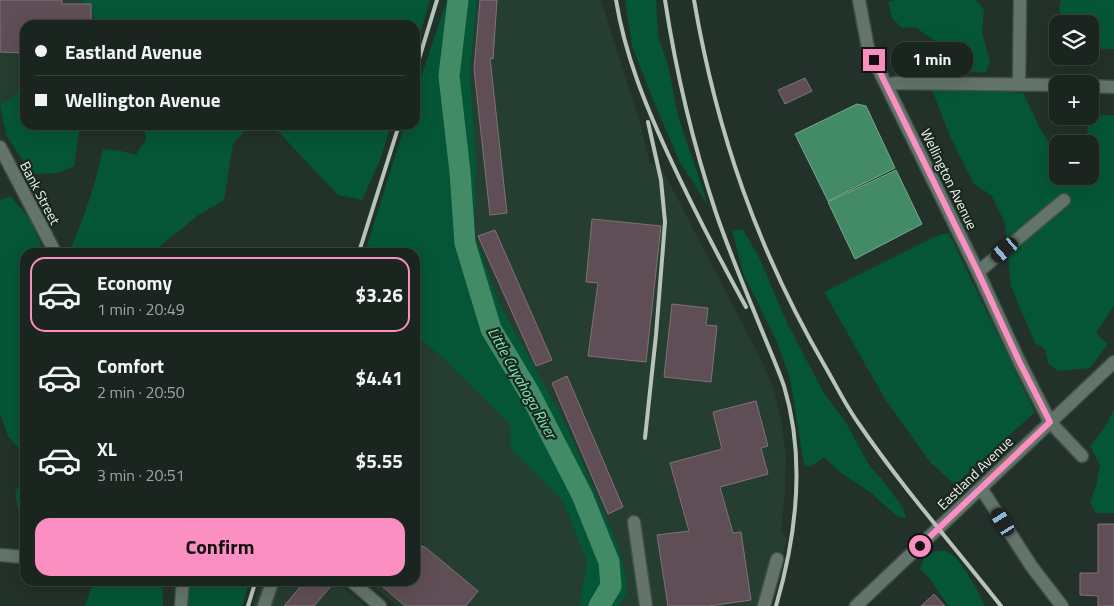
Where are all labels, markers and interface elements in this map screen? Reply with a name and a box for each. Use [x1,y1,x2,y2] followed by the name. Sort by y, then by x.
[1049,15,1099,185] map controls
[1049,15,1099,65] button: layers
[65,37,202,66] text: Eastland Avenue
[892,42,974,78] callout: 1 min
[913,47,951,71] text: 1 min
[863,49,885,71] route end
[1049,75,1099,125] button: +
[65,85,220,114] text: Wellington Avenue
[916,125,983,233] street label: Wellington Avenue
[1049,135,1099,185] button: −
[15,157,66,228] street label: Bank Street
[988,235,1021,265] car
[97,268,172,297] text: Economy
[37,272,82,317] icon: car
[356,280,403,309] text: $3.26
[97,297,185,321] text: 1 min · 20:49
[482,323,564,445] water label: Little Cuyahoga River
[97,351,164,380] text: Comfort
[37,355,82,400] icon: car
[356,363,403,392] text: $4.41
[97,380,185,404] text: 2 min · 20:50
[932,431,1017,514] street label: Eastland Avenue
[97,434,117,463] text: XL
[37,438,82,483] icon: car
[356,446,403,475] text: $5.55
[97,463,185,487] text: 3 min · 20:51
[988,505,1017,539] car
[35,518,405,576] button: Confirm
[909,535,931,557] route start

